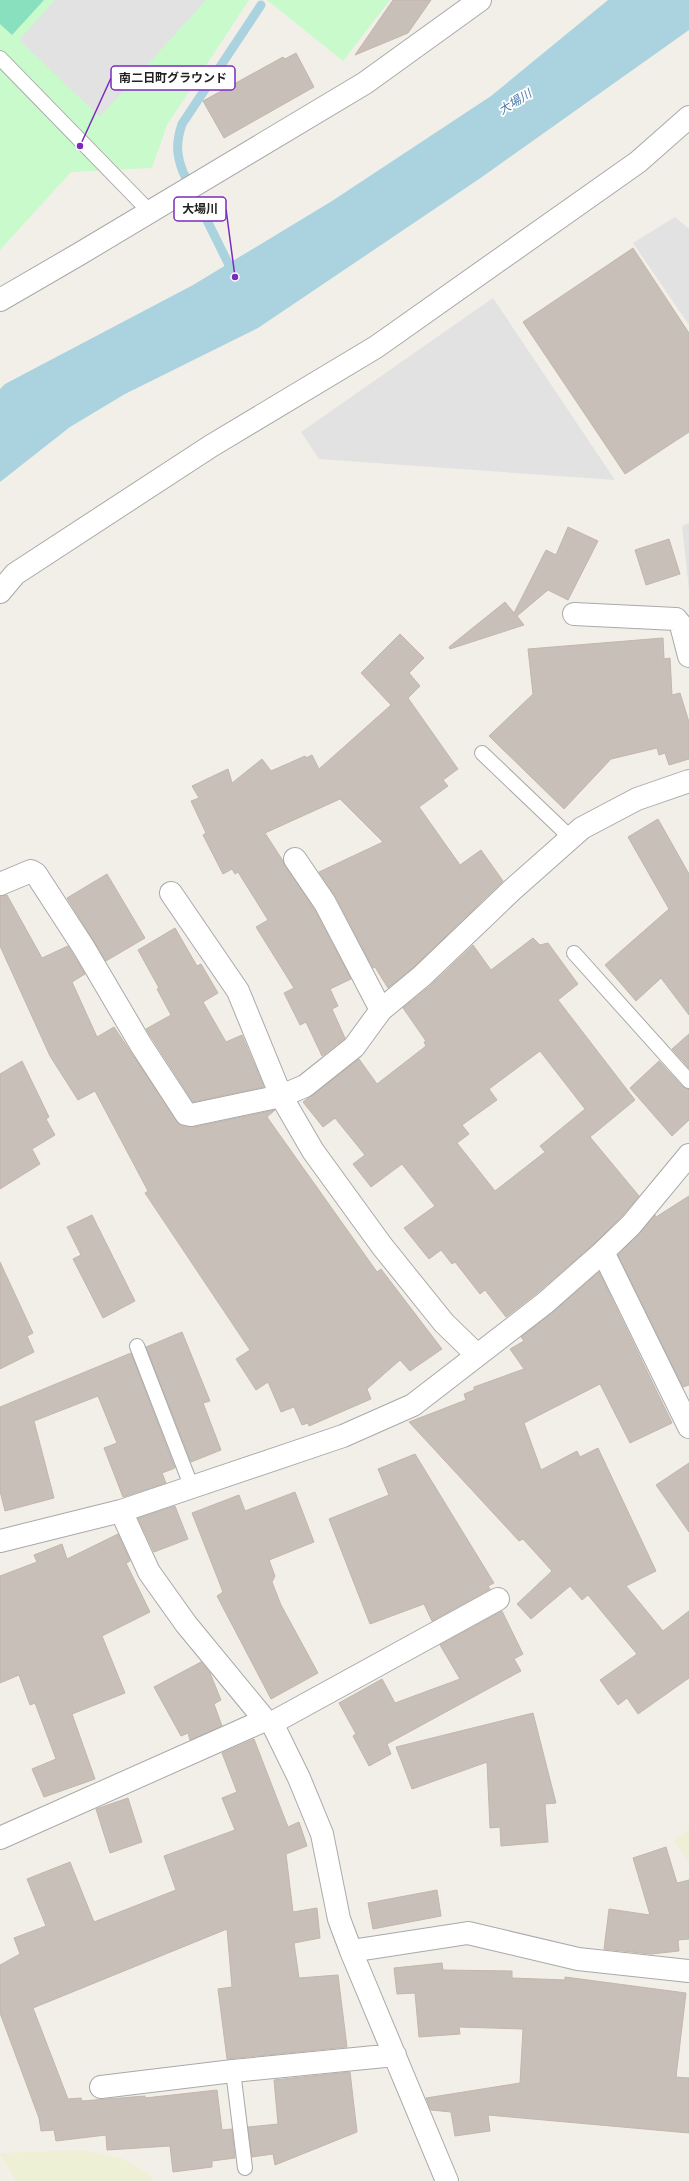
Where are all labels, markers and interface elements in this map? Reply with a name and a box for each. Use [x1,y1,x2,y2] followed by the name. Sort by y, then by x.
[111,66,235,90] callout: 南二日町グラウンド
[119,70,227,86] text: 南二日町グラウンド
[495,85,536,118] water label: 大場川
[174,197,226,221] callout: 大場川
[182,201,218,217] text: 大場川

